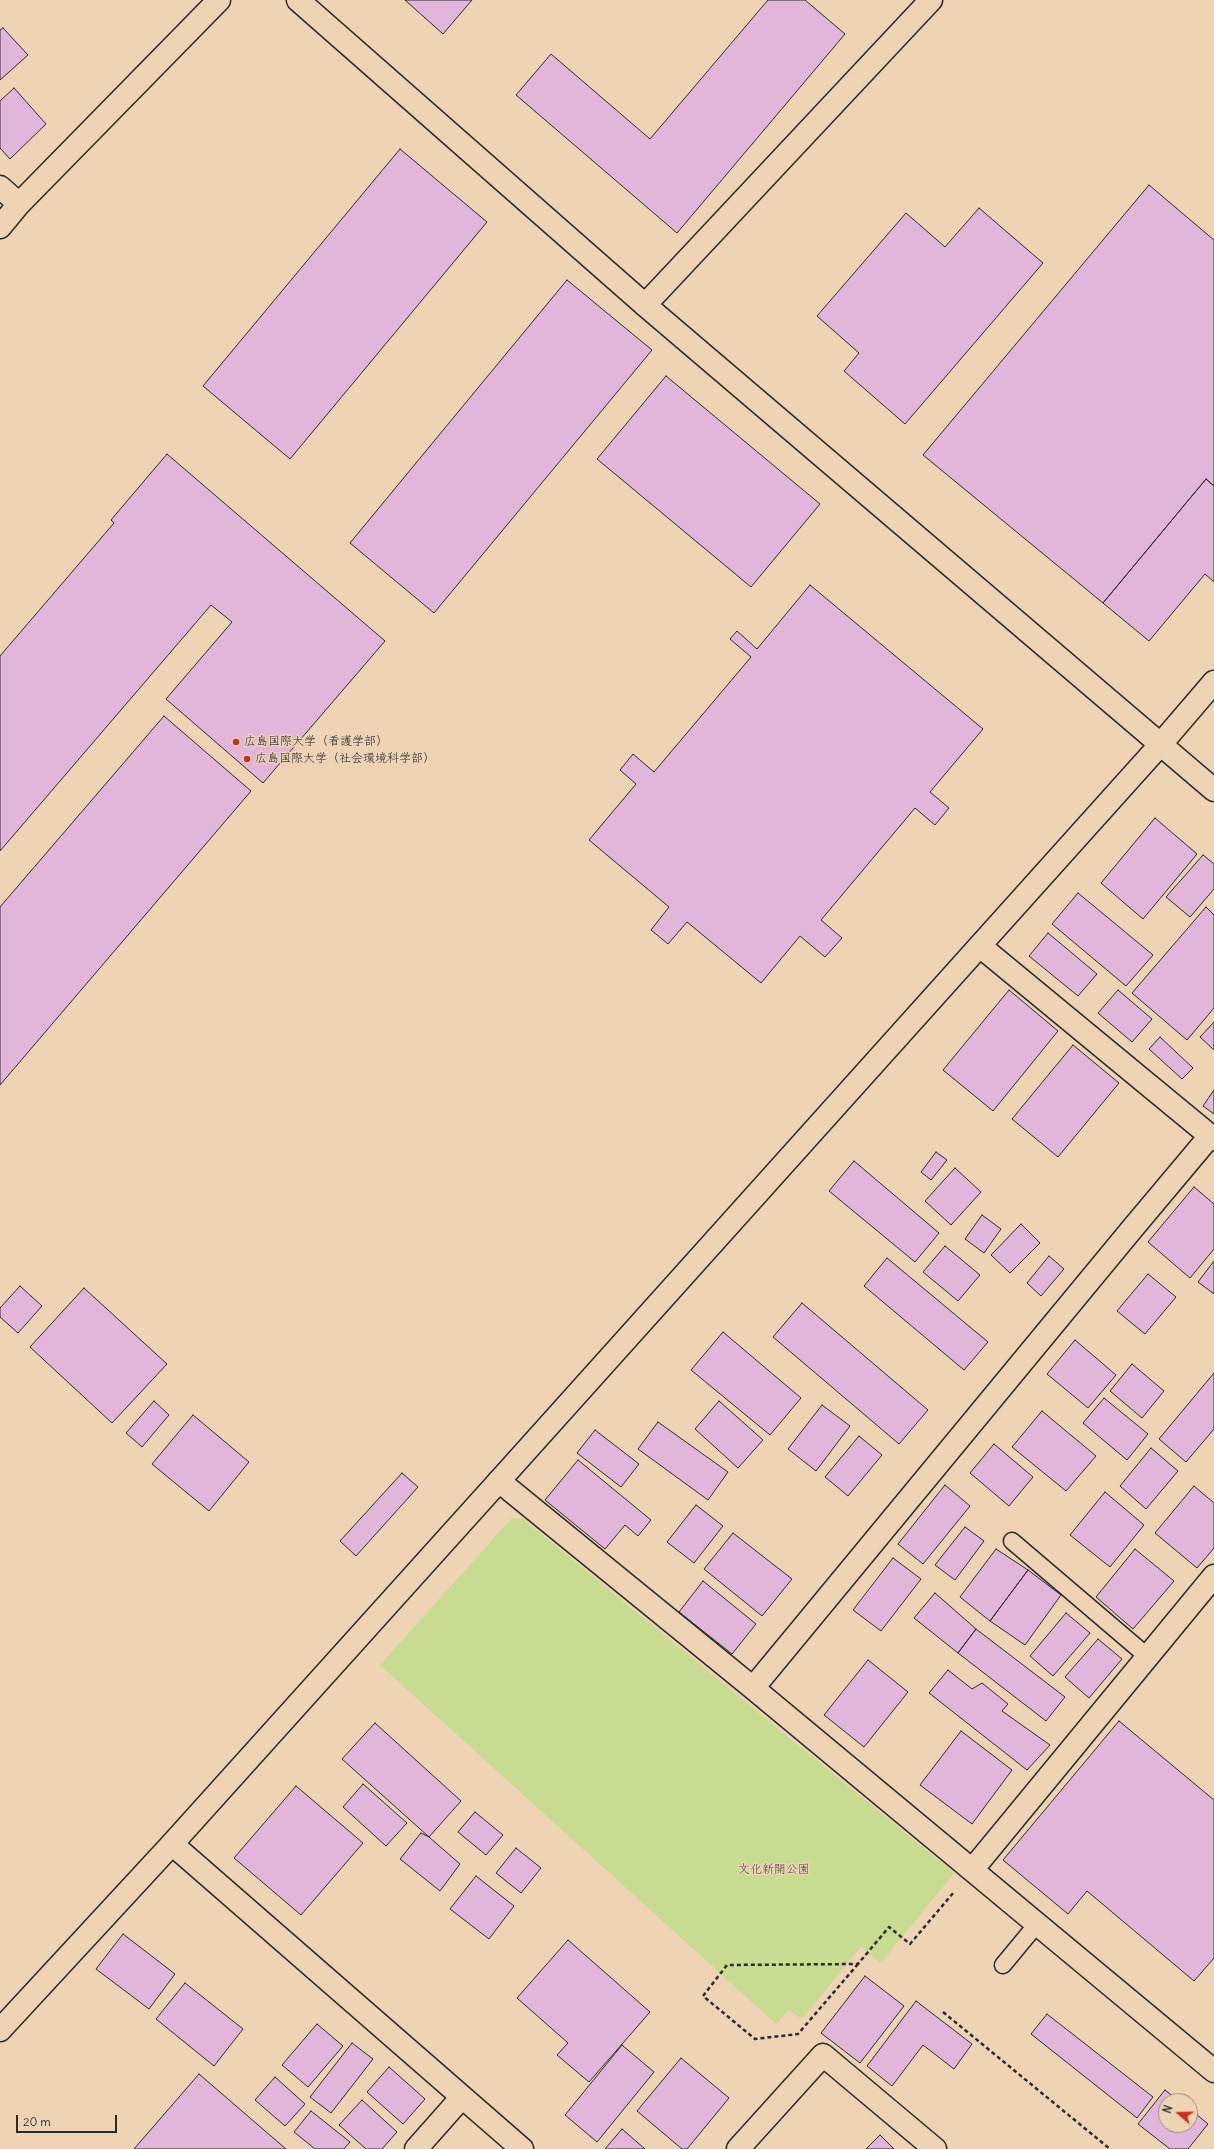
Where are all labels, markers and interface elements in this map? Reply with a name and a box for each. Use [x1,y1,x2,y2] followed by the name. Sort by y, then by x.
[244,735,388,749] place label: 広島国際大学（看護学部）
[231,737,241,747] marker: 広島国際大学（看護学部）
[255,752,435,766] place label: 広島国際大学（社会環境科学部）
[242,754,252,764] marker: 広島国際大学（社会環境科学部）
[738,1863,810,1877] park label: 文化新開公園
[1158,2093,1198,2133] north arrow
[1160,2103,1176,2115] text: N
[18,2107,119,2133] scale bar
[23,2114,51,2129] text: 20 m

